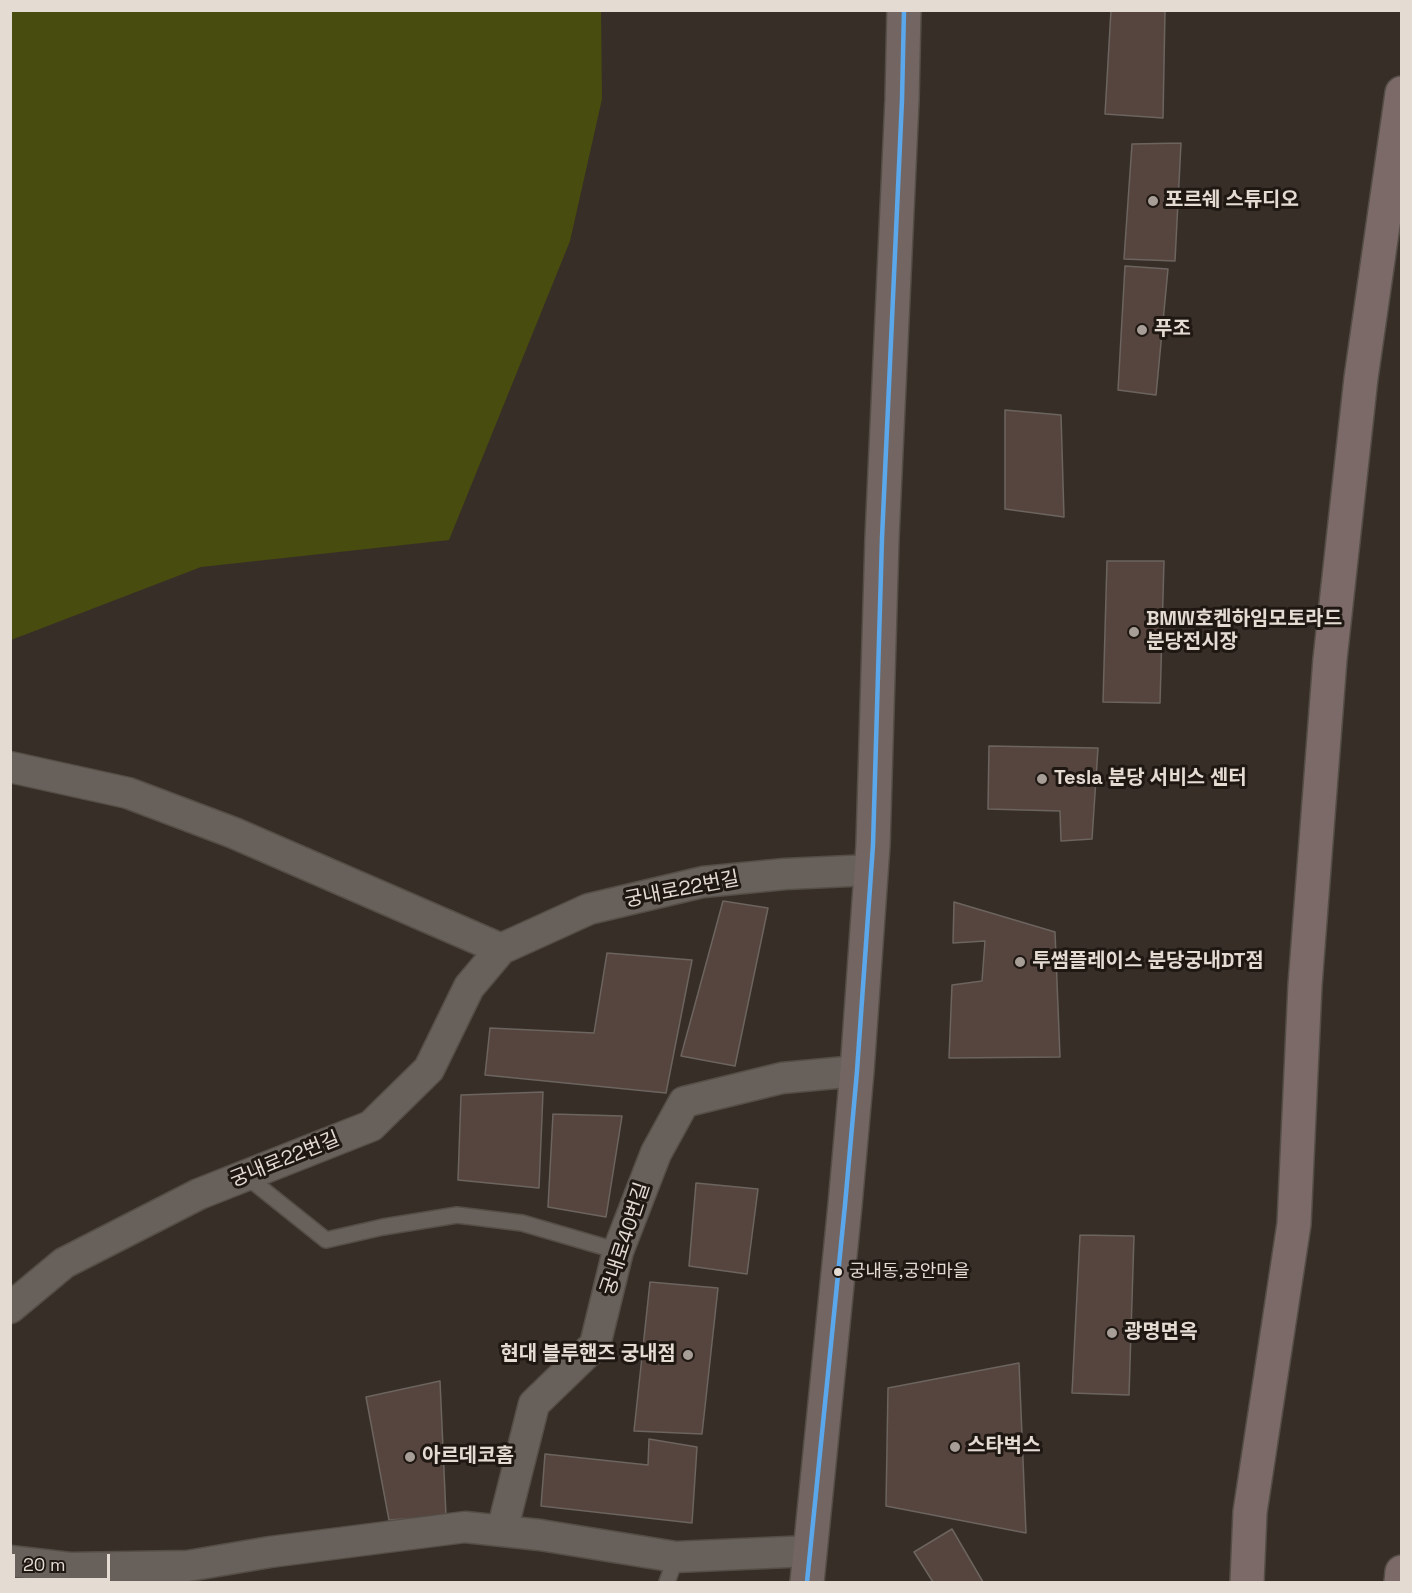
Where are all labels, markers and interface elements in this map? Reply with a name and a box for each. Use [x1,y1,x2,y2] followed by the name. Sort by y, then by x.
[1165,189,1299,213] place label: 포르쉐 스튜디오
[1146,194,1160,208] marker: 포르쉐 스튜디오
[1154,318,1191,342] place label: 푸조
[1135,323,1149,337] marker: 푸조
[1146,608,1342,655] place label: BMW호켄하임모토라드 분당전시장
[1127,625,1141,639] marker: BMW호켄하임모토라드 분당전시장
[1054,767,1247,791] place label: Tesla 분당 서비스 센터
[1035,772,1049,786] marker: Tesla 분당 서비스 센터
[623,867,741,913] street label: 궁내로22번길
[1032,950,1264,974] place label: 투썸플레이스 분당궁내DT점
[1013,955,1027,969] marker: 투썸플레이스 분당궁내DT점
[227,1127,343,1193] street label: 궁내로22번길
[596,1180,656,1298] street label: 궁내로40번길
[849,1261,969,1283] place label: 궁내동,궁안마을
[832,1266,844,1278] marker: 궁내동,궁안마을
[1124,1321,1198,1345] place label: 광명면옥
[1105,1326,1119,1340] marker: 광명면옥
[500,1343,676,1367] place label: 현대 블루핸즈 궁내점
[681,1348,695,1362] marker: 현대 블루핸즈 궁내점
[967,1435,1041,1459] place label: 스타벅스
[948,1440,962,1454] marker: 스타벅스
[422,1445,514,1469] place label: 아르데코홈
[403,1450,417,1464] marker: 아르데코홈
[15,1542,112,1580] scale bar
[23,1553,66,1576] text: 20 m

